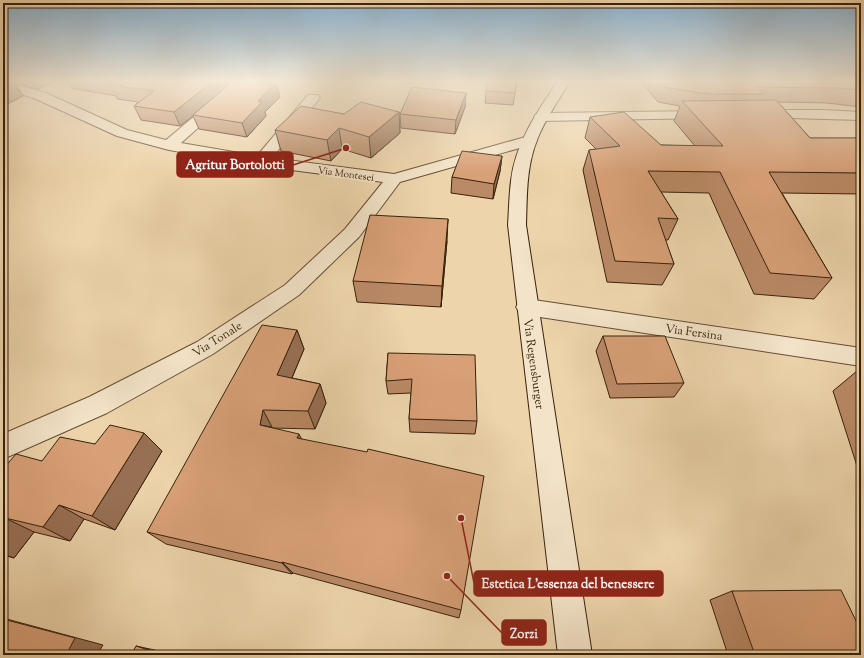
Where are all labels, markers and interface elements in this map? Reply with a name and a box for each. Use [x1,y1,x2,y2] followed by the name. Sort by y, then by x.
[177,152,293,177] callout: Agritur Bortolotti
[185,157,285,175] text: Agritur Bortolotti
[317,163,375,186] street label: Via Montesei
[189,317,246,362] street label: Via Tonale
[518,318,548,411] street label: Via Regensburger
[664,320,724,346] street label: Via Fersina
[474,571,663,596] callout: Estetica L'essenza del benessere
[481,576,655,594] text: Estetica L'essenza del benessere
[502,620,546,645] callout: Zorzi
[510,626,538,644] text: Zorzi

